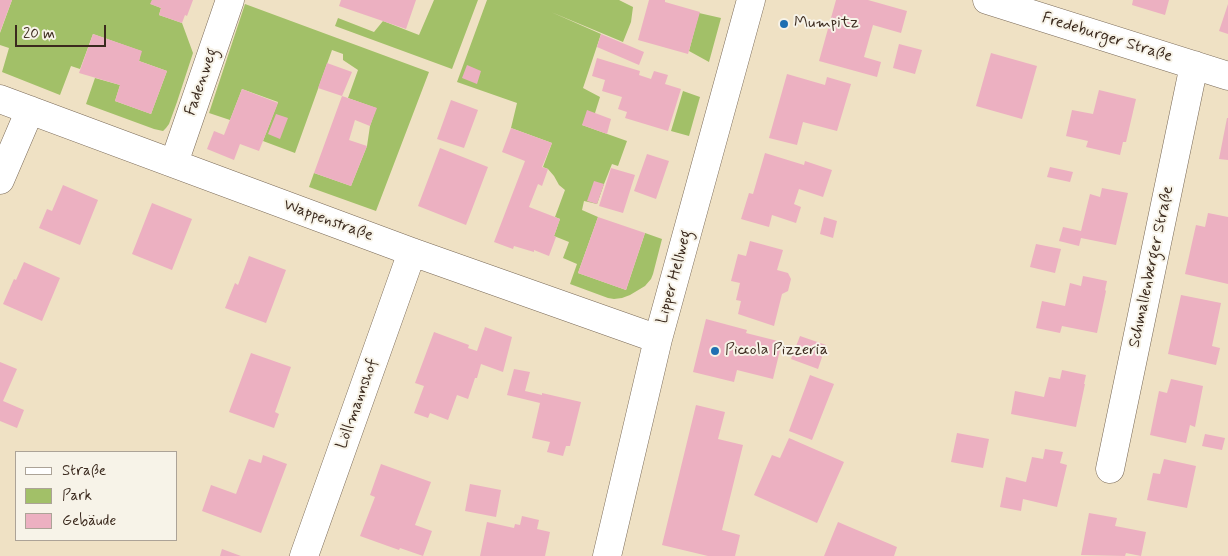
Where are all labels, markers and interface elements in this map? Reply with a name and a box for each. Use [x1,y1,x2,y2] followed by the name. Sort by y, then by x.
[1039,9,1175,67] street label: Fredeburger Straße
[794,14,859,34] place label: Mumpitz
[18,15,109,47] scale bar
[778,18,790,30] marker: Mumpitz
[23,24,55,44] text: 20 m
[182,46,222,118] street label: Fadenweg
[1125,184,1179,350] street label: Schmallenberger Straße
[281,196,375,246] street label: Wappenstraße
[653,228,697,326] street label: Lipper Hellweg
[725,341,828,361] place label: Piccola Pizzeria
[709,345,721,357] marker: Piccola Pizzeria
[333,356,383,452] street label: Löllmannshof
[15,451,178,541] legend
[62,461,106,481] text: Straße
[62,486,92,506] text: Park
[62,511,116,531] text: Gebäude

